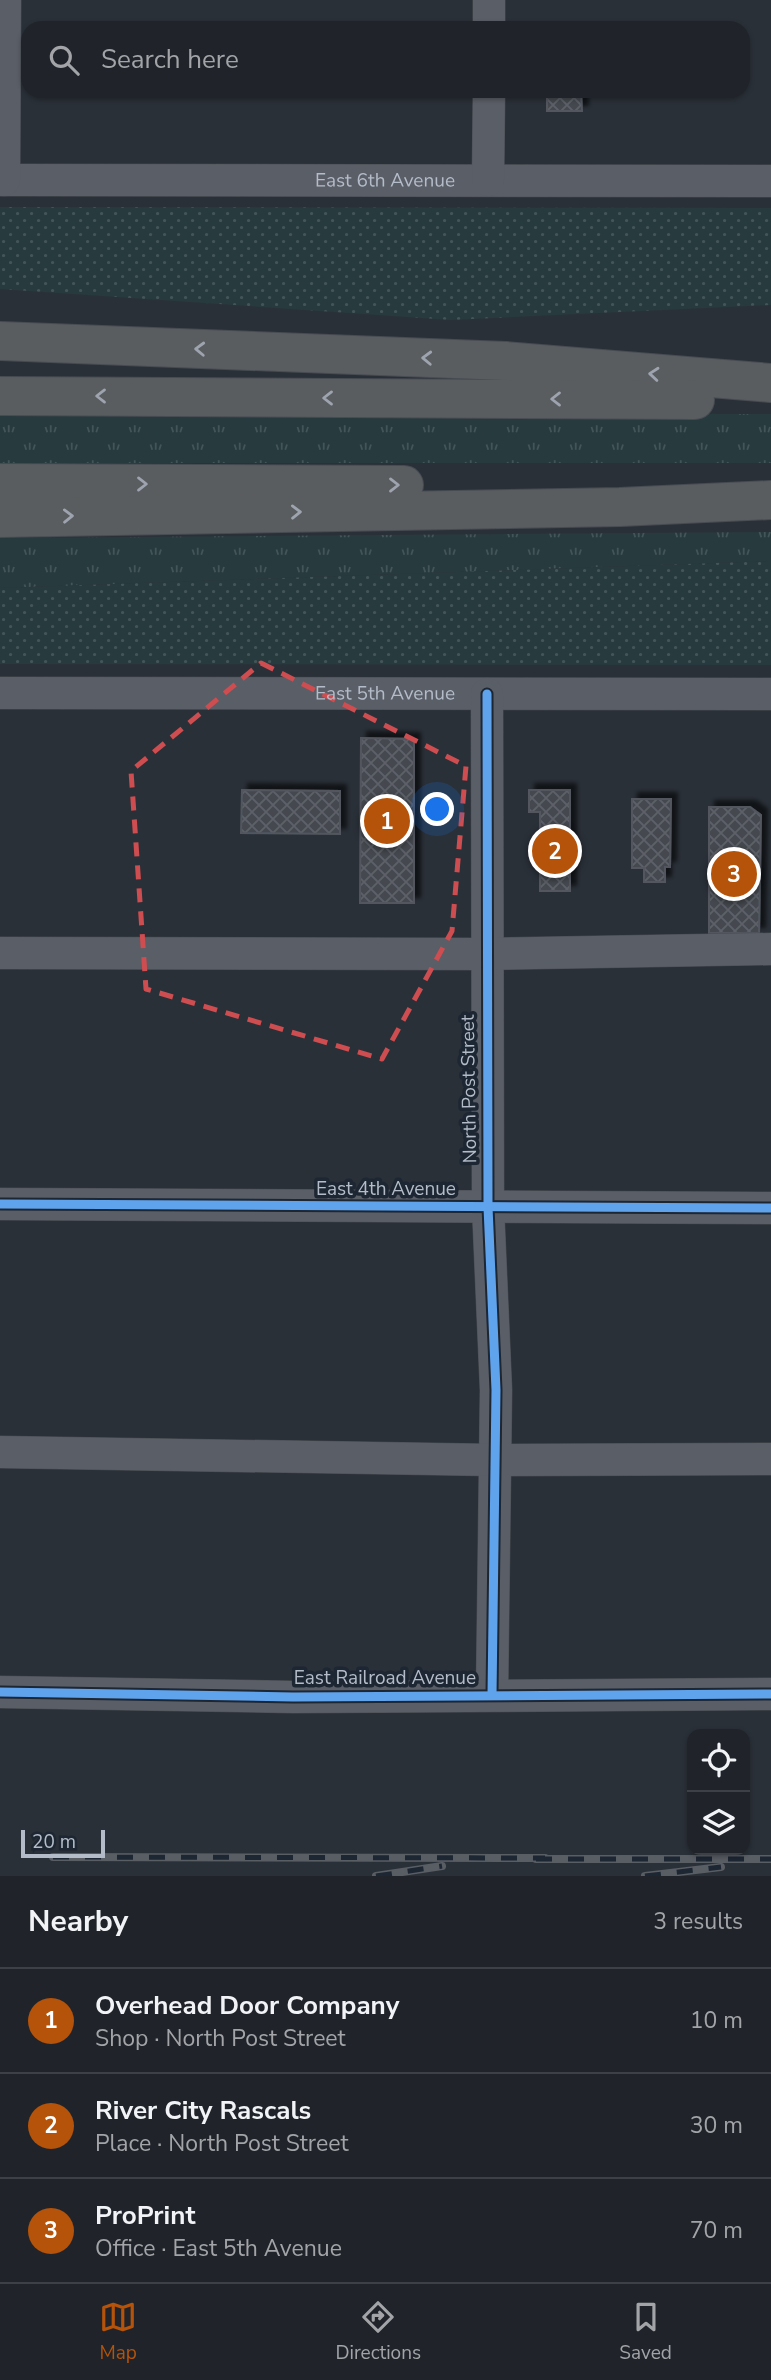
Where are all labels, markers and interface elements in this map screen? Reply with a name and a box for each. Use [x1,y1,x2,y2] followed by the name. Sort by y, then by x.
[21,21,750,98] search box
[45,41,83,79] icon: search
[101,42,239,77] text: Search here
[315,167,455,194] street label: East 6th Avenue
[194,342,205,357] one-way arrow
[421,351,432,366] one-way arrow
[648,367,659,382] one-way arrow
[95,389,106,404] one-way arrow
[323,390,333,406] one-way arrow
[550,391,561,407] one-way arrow
[137,476,147,492] one-way arrow
[388,477,399,492] one-way arrow
[290,505,301,520] one-way arrow
[63,509,74,524] one-way arrow
[315,680,455,707] street label: East 5th Avenue
[420,792,454,826] your location
[364,795,410,847] pin: 1
[532,825,578,877] pin: 2
[711,848,757,900] pin: 3
[455,1014,483,1164] street label: North Post Street
[316,1176,456,1202] street label: East 4th Avenue
[294,1665,476,1691] street label: East Railroad Avenue
[687,1729,750,1855] map controls
[687,1729,750,1792] button: locate
[687,1792,750,1855] button: layers
[21,1827,105,1859] scale bar
[32,1829,76,1855] text: 20 m
[28,1901,128,1942] text: Nearby
[653,1906,743,1937] text: 3 results
[95,1988,399,2023] text: Overhead Door Company
[44,2005,58,2036] text: 1
[690,2005,743,2036] text: 10 m
[95,2023,346,2054] text: Shop · North Post Street
[95,2093,311,2128] text: River City Rascals
[44,2110,58,2141] text: 2
[690,2110,743,2141] text: 30 m
[95,2128,348,2159] text: Place · North Post Street
[95,2198,195,2233] text: ProPrint
[44,2215,58,2246] text: 3
[690,2215,743,2246] text: 70 m
[95,2233,342,2264] text: Office · East 5th Avenue
[99,2298,137,2366] tab: Map
[335,2298,421,2366] tab: Directions
[619,2298,672,2366] tab: Saved

